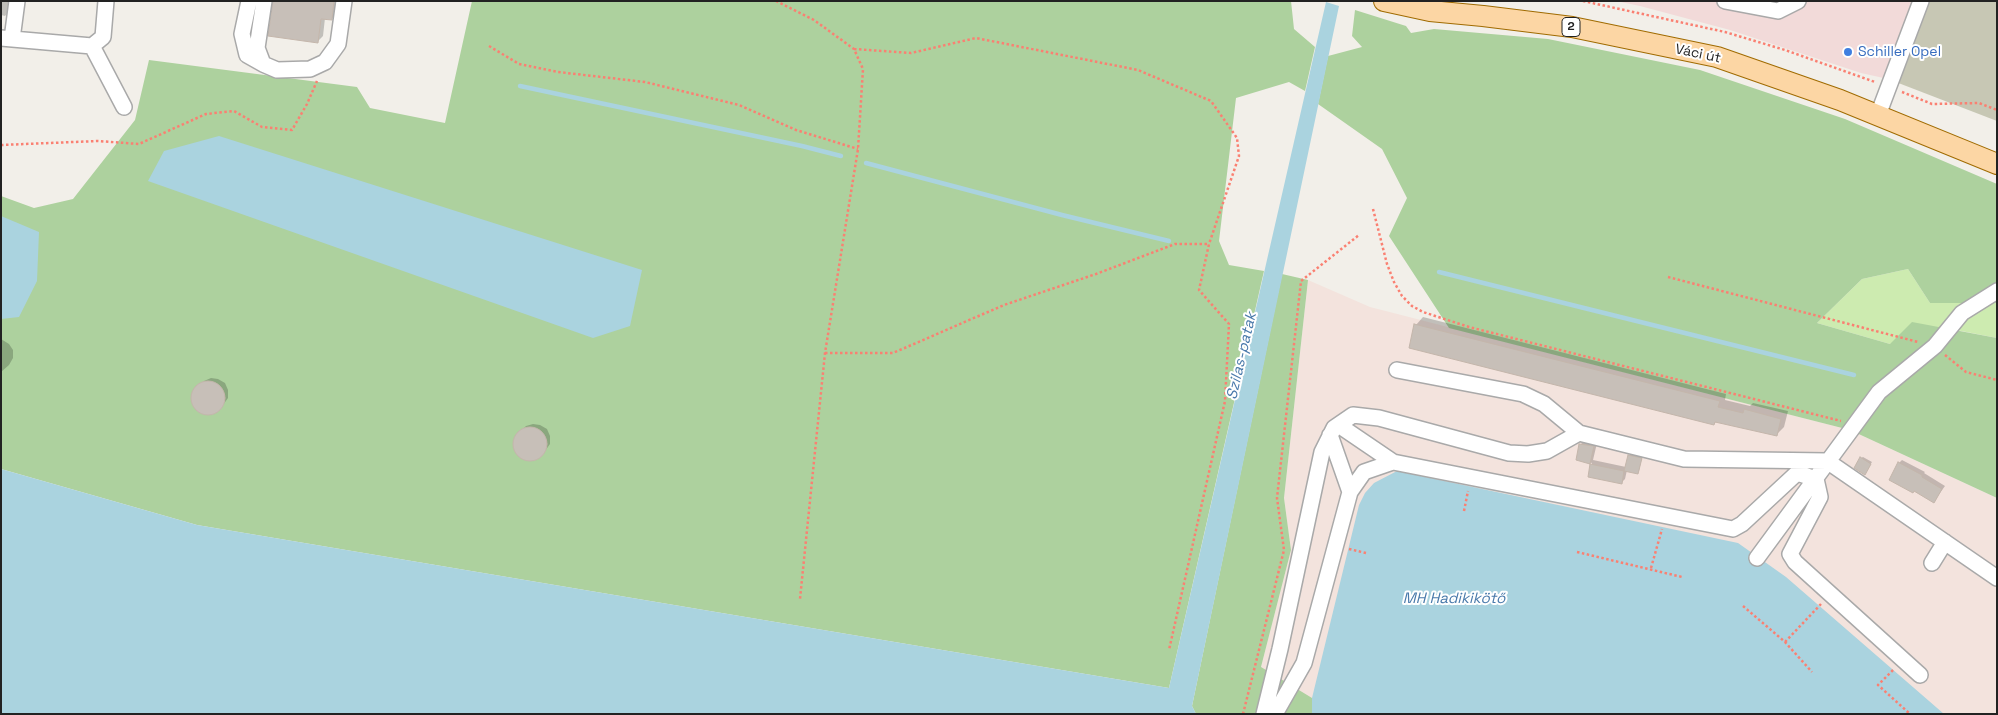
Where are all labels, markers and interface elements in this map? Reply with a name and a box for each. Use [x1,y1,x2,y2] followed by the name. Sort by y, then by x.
[1562,18,1580,36] road number: 2
[1674,41,1722,67] street label: Váci út
[1858,44,1941,60] place label: Schiller Opel
[1842,46,1854,58] marker: Schiller Opel
[1223,311,1261,401] water label: Szilas-patak
[1403,590,1505,608] water label: MH Hadikikötő

